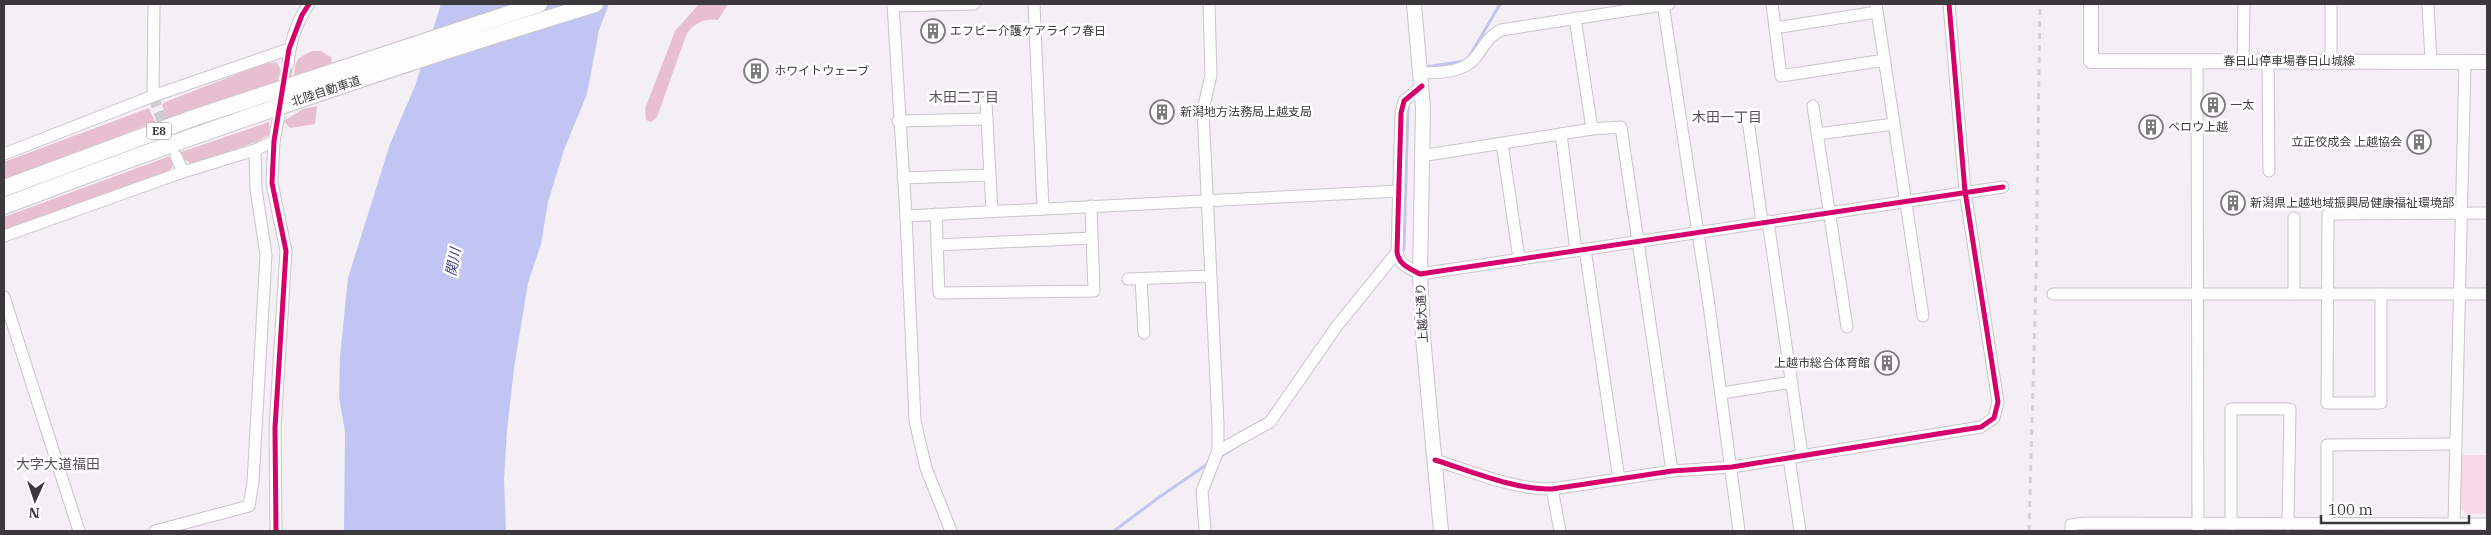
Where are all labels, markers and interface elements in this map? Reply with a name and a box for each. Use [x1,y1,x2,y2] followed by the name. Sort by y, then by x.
[920,18,946,44] building icon: エフビー介護ケアライフ春日
[950,23,1106,38] place label: エフビー介護ケアライフ春日
[2223,53,2355,68] street label: 春日山停車場春日山城線
[743,58,769,84] building icon: ホワイトウェーブ
[774,63,869,78] place label: ホワイトウェーブ
[289,72,362,109] street label: 北陸自動車道
[929,88,999,106] district label: 木田二丁目
[2200,92,2226,118] building icon: 一太
[2230,97,2254,112] place label: 一太
[1149,99,1175,125] building icon: 新潟地方法務局上越支局
[1180,104,1312,119] place label: 新潟地方法務局上越支局
[1692,108,1762,126] district label: 木田一丁目
[2138,114,2164,140] building icon: ベロウ上越
[2168,119,2228,134] place label: ベロウ上越
[146,122,172,140] road number: E8
[2406,129,2432,155] building icon: 立正佼成会 上越協会
[2291,134,2402,149] place label: 立正佼成会 上越協会
[2220,190,2246,216] building icon: 新潟県上越地域振興局健康福祉環境部
[2250,195,2454,210] place label: 新潟県上越地域振興局健康福祉環境部
[442,245,465,277] water label: 関川
[1412,283,1431,343] street label: 上越大通り
[1874,350,1900,376] building icon: 上越市総合体育館
[1774,355,1870,370] place label: 上越市総合体育館
[16,455,100,473] district label: 大字大道福田
[10,475,60,525] north arrow
[2321,492,2468,524] scale bar
[2328,500,2373,519] text: 100 m
[28,504,40,522] text: N

